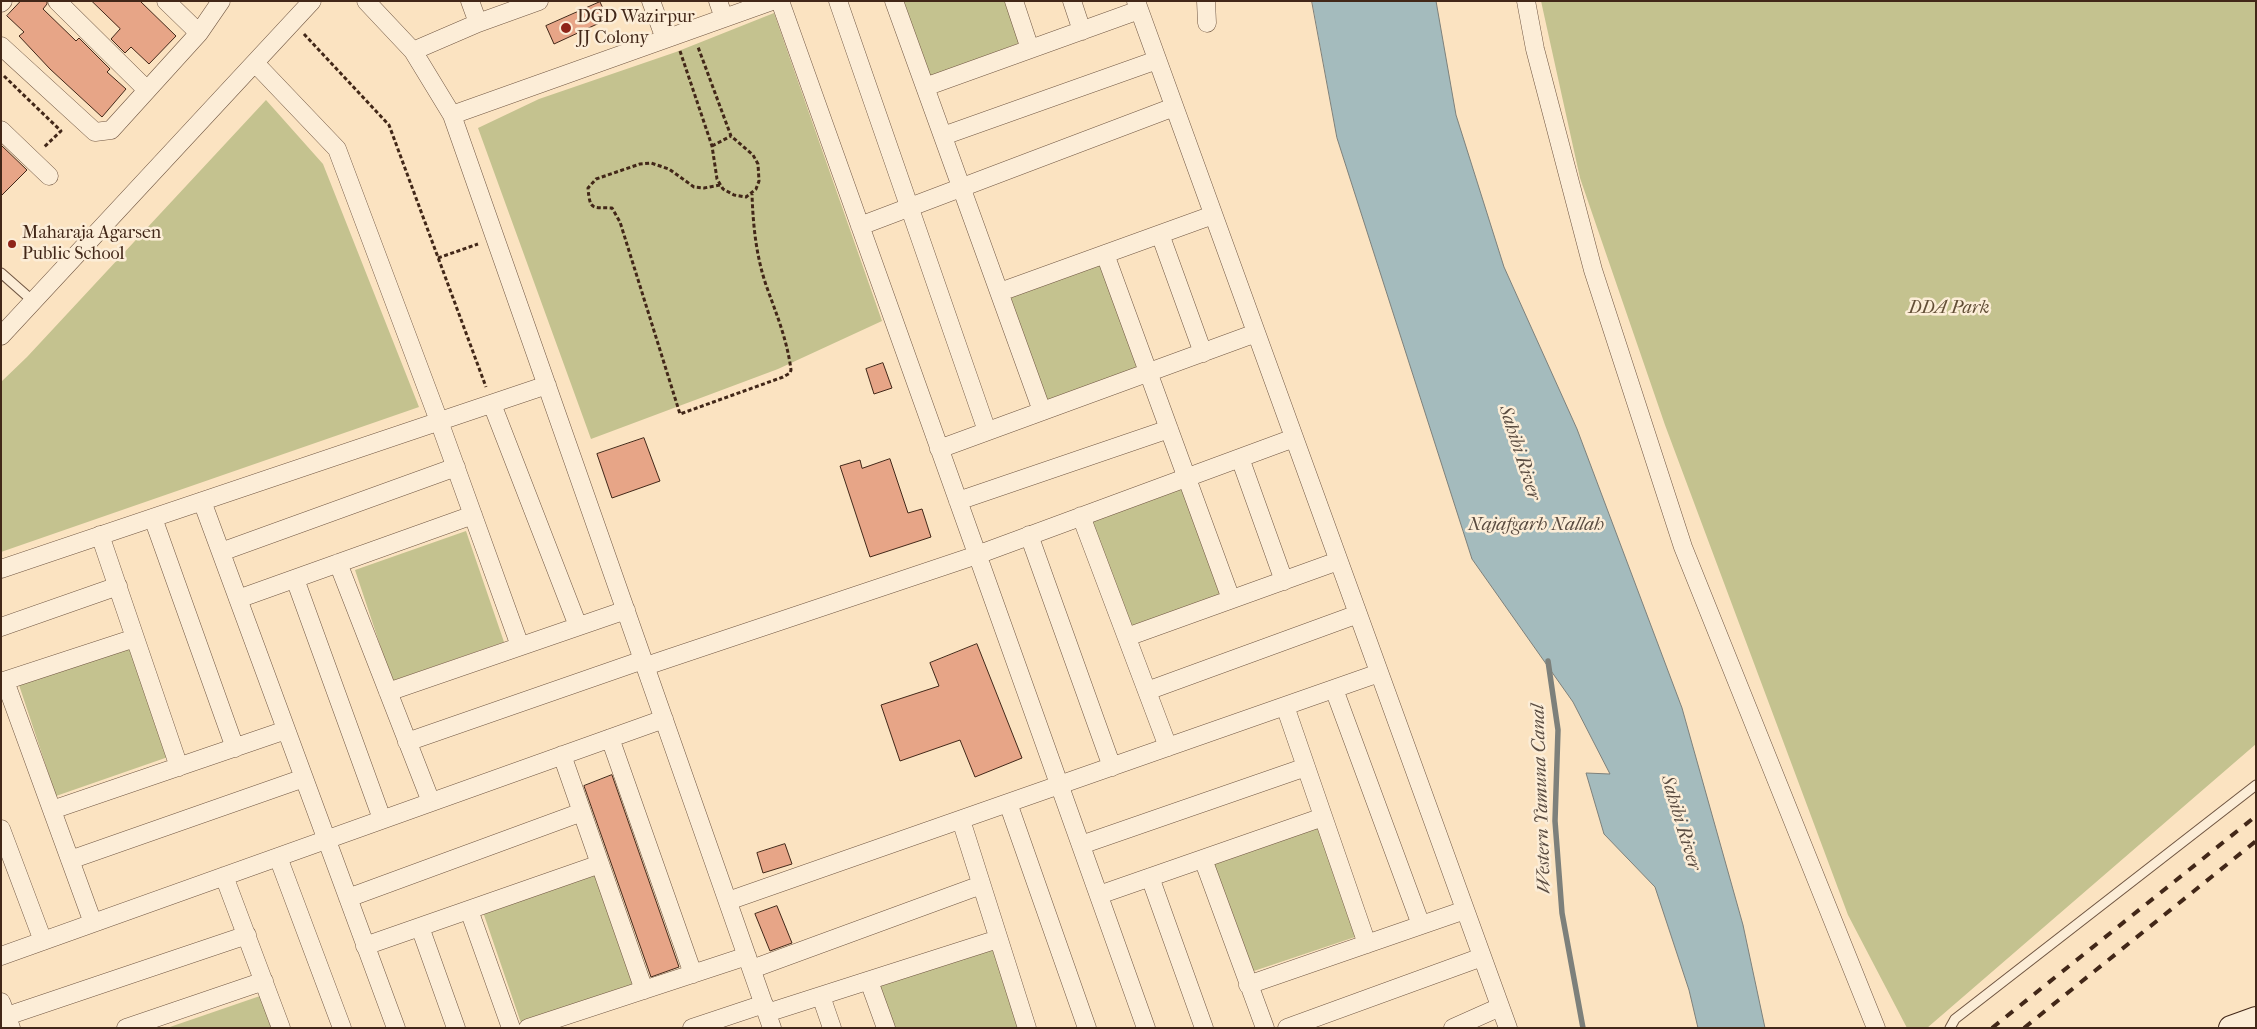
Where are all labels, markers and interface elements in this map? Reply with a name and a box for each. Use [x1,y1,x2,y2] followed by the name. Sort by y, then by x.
[577,7,695,50] place label: DGD Wazirpur JJ Colony
[559,21,573,35] marker: DGD Wazirpur JJ Colony
[22,223,161,266] place label: Maharaja Agarsen Public School
[6,238,18,250] marker: Maharaja Agarsen Public School
[1909,298,1989,320] park label: DDA Park
[1493,403,1545,503] water label: Sahibi River
[1468,514,1604,536] water label: Najafgarh Nallah
[1527,704,1557,894] water label: Western Yamuna Canal
[1655,773,1705,873] water label: Sahibi River

